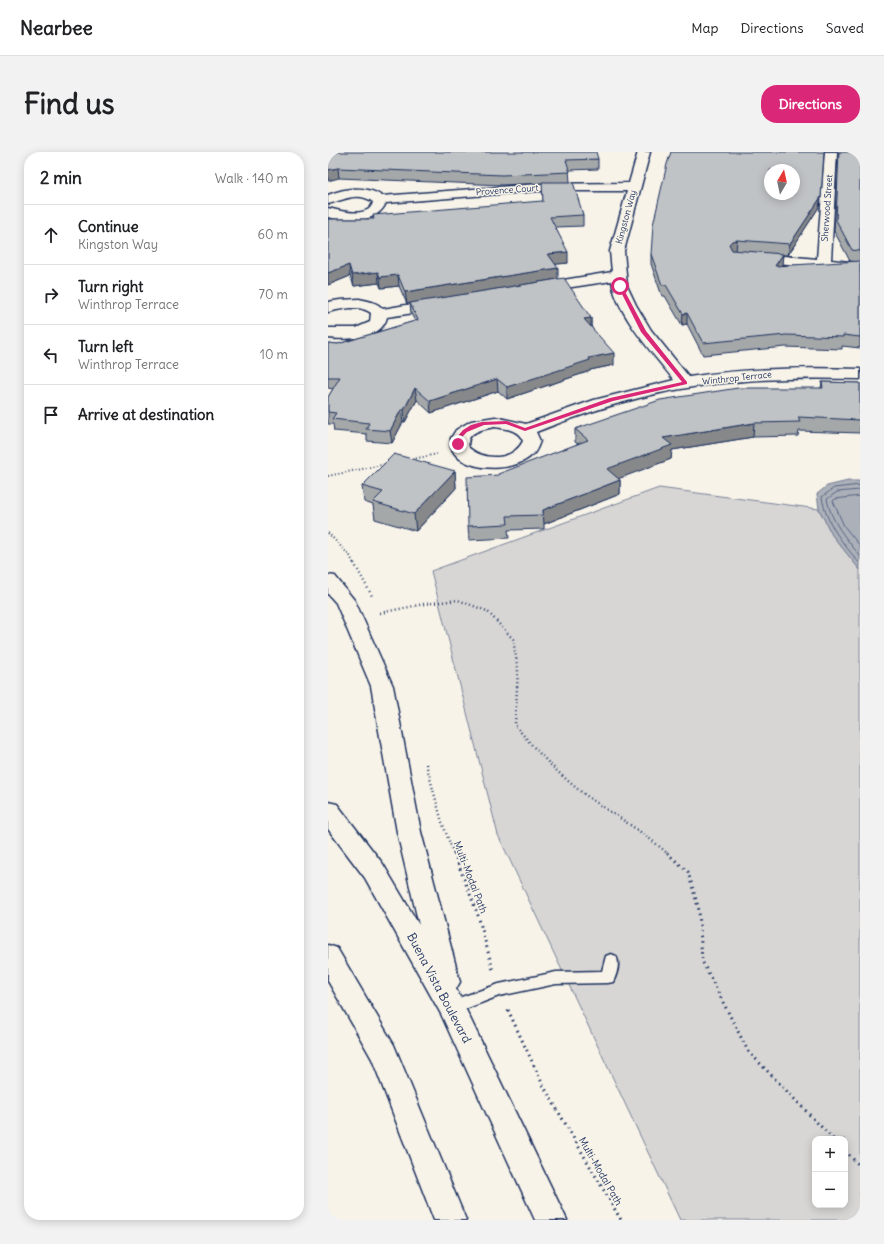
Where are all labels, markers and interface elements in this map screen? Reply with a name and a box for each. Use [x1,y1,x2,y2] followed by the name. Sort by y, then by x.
[20,16,93,40] text: Nearbee
[691,19,718,37] text: Map
[740,19,804,37] text: Directions
[826,19,864,37] text: Saved
[761,85,860,123] button: Directions
[24,86,115,122] text: Find us
[764,164,800,200] north arrow
[40,167,82,189] text: 2 min
[215,170,288,187] text: Walk · 140 m
[819,174,834,242] street label: Sherwood Street
[475,182,539,197] street label: Provence Court
[613,189,638,245] street label: Kingston Way
[78,217,139,236] text: Continue
[40,224,62,246] icon: ahead
[257,226,288,243] text: 60 m
[78,236,158,253] text: Kingston Way
[78,277,143,296] text: Turn right
[611,277,629,295] route start
[40,284,62,306] icon: right
[259,286,288,303] text: 70 m
[78,296,179,313] text: Winthrop Terrace
[78,337,133,356] text: Turn left
[40,344,62,366] icon: left
[260,346,288,363] text: 10 m
[78,356,179,373] text: Winthrop Terrace
[702,368,772,387] street label: Winthrop Terrace
[40,404,62,426] icon: arrive
[78,405,214,424] text: Arrive at destination
[449,435,467,453] route end
[451,839,490,915] street label: Multi-Modal Path
[404,930,475,1045] street label: Buena Vista Boulevard
[576,1135,625,1208] street label: Multi-Modal Path
[812,1136,848,1208] map controls
[812,1136,848,1172] button: +
[812,1172,848,1208] button: −

